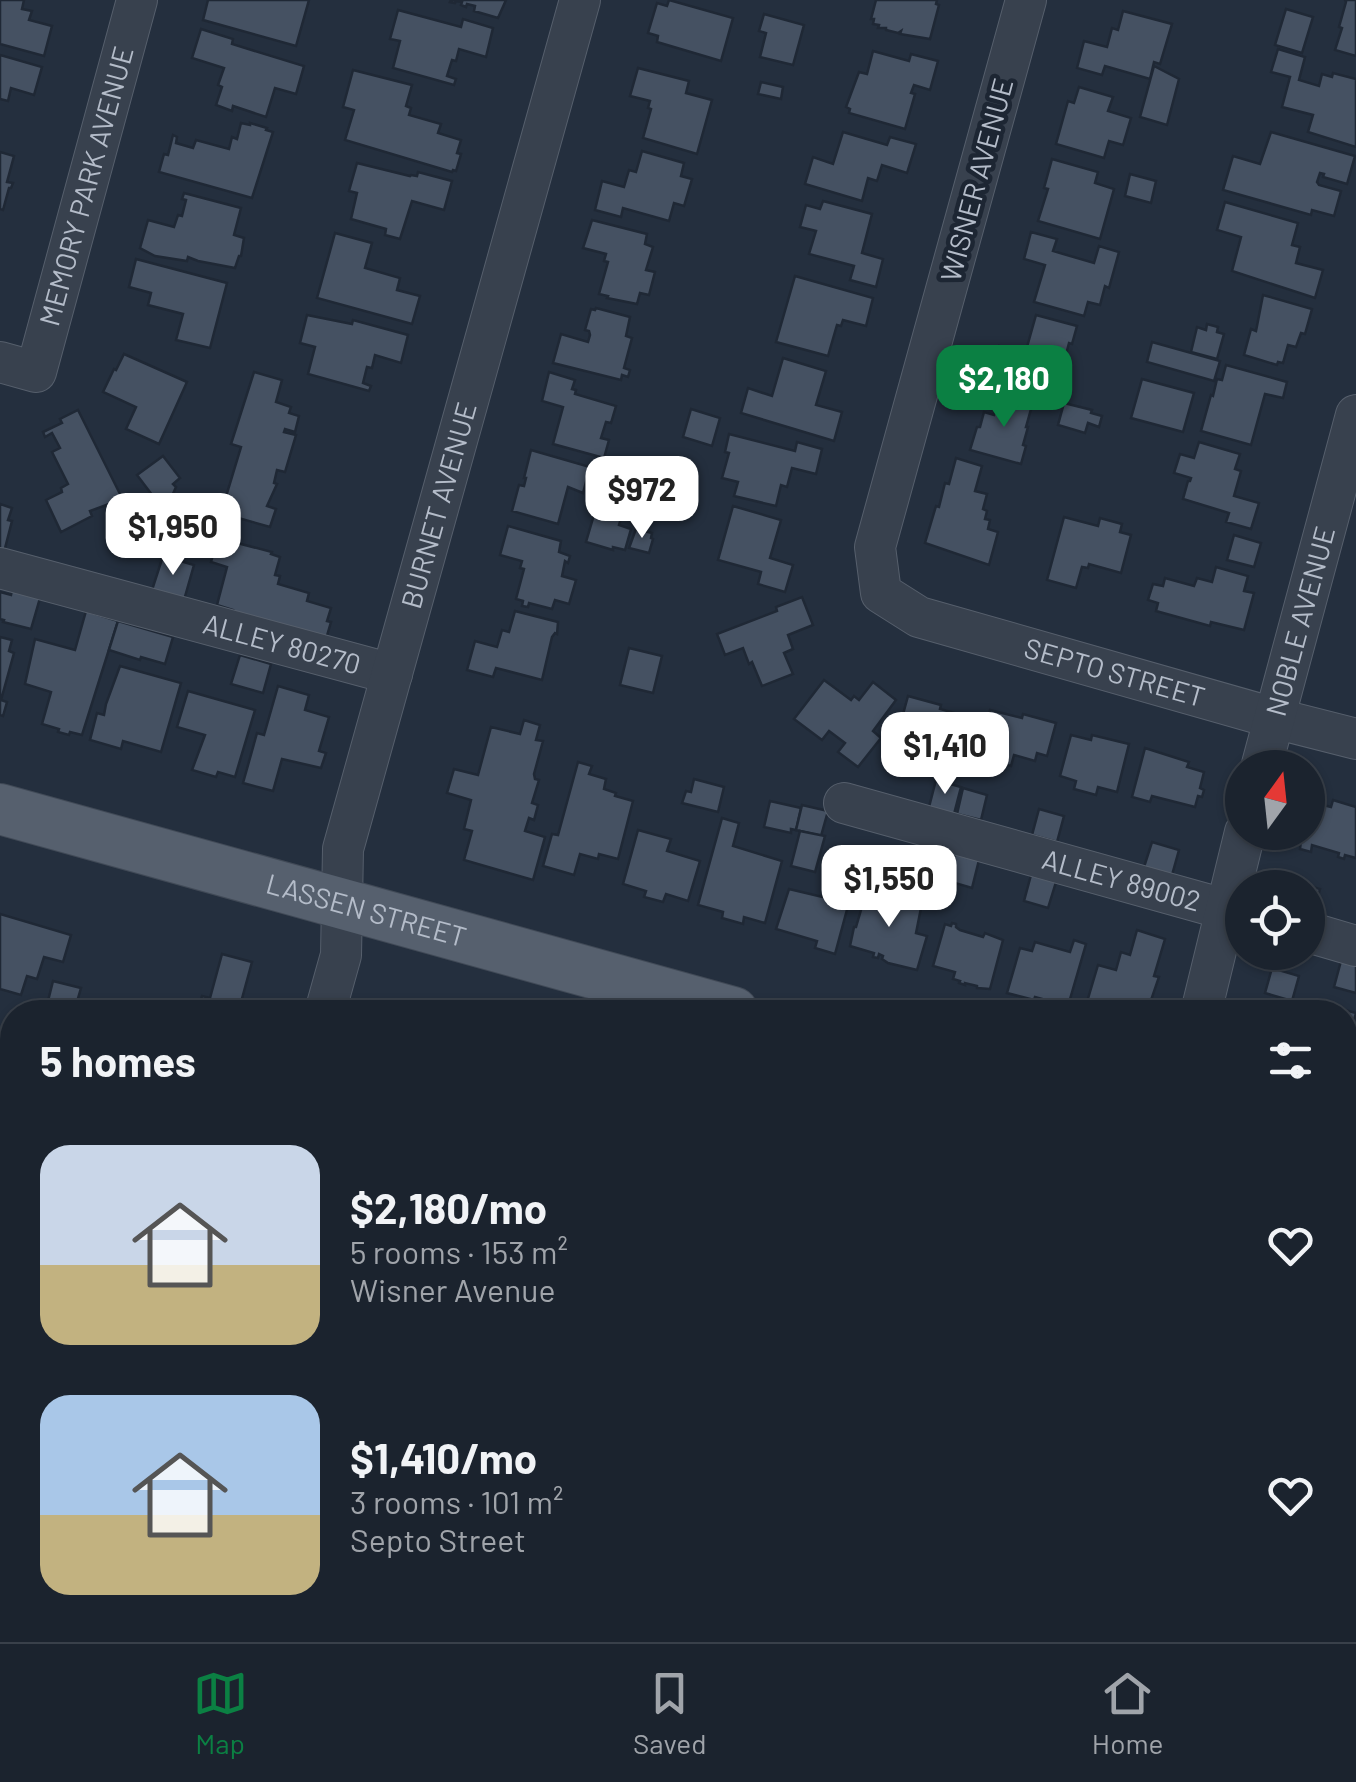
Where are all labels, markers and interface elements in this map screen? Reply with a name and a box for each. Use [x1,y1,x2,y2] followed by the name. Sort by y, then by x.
[31,42,140,329] street label: MEMORY PARK AVENUE
[933,74,1020,285] street label: WISNER AVENUE
[923,345,1085,430] pin: $2,180
[958,358,1050,396] text: $2,180
[393,398,483,612] street label: BURNET AVENUE
[583,456,701,541] pin: $972
[607,469,677,507] text: $972
[92,493,254,578] pin: $1,950
[128,506,218,544] text: $1,950
[1258,522,1341,720] street label: NOBLE AVENUE
[200,606,365,681] street label: ALLEY 80270
[1021,630,1209,713] street label: SEPTO STREET
[864,712,1026,797] pin: $1,410
[903,725,987,763] text: $1,410
[1225,750,1325,850] north arrow
[1225,750,1325,970] map controls
[1039,841,1205,918] street label: ALLEY 89002
[808,845,970,930] pin: $1,550
[844,858,934,896] text: $1,550
[263,866,470,953] street label: LASSEN STREET
[1225,870,1325,970] button: locate
[1263,1033,1318,1088] icon: filters
[40,1035,196,1085] text: 5 homes
[350,1182,547,1232] text: $2,180/mo
[120,1185,240,1305] icon: home
[1263,1218,1318,1273] icon: heart
[350,1232,568,1270] text: 5 rooms · 153 m²
[350,1270,555,1308] text: Wisner Avenue
[350,1432,537,1482] text: $1,410/mo
[120,1435,240,1555] icon: home
[1263,1468,1318,1523] icon: heart
[350,1482,564,1520] text: 3 rooms · 101 m²
[350,1520,526,1558] text: Septo Street
[193,1666,248,1760] tab: Map
[633,1666,707,1760] tab: Saved
[1092,1666,1163,1760] tab: Home

